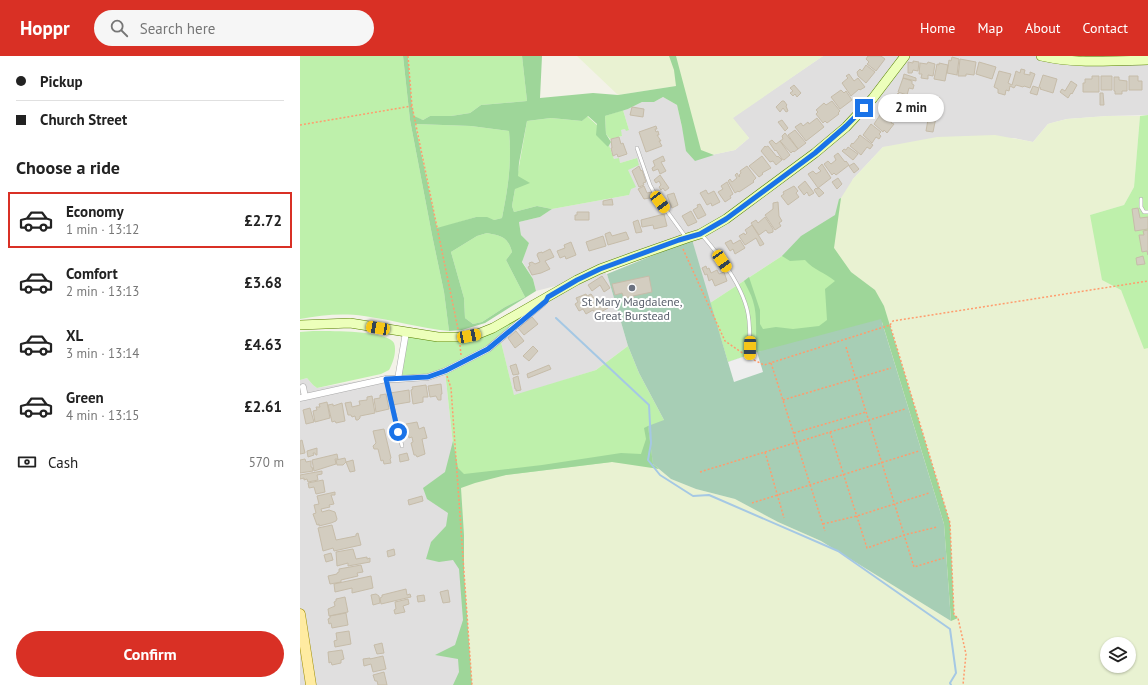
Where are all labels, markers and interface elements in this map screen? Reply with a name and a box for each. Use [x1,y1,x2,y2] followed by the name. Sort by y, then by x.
[94,10,374,46] search box
[20,16,70,40] text: Hoppr
[108,17,130,39] icon: search
[140,19,215,38] text: Search here
[920,19,955,37] text: Home
[977,19,1003,37] text: Map
[1025,19,1061,37] text: About
[1083,19,1128,37] text: Contact
[40,72,83,91] text: Pickup
[878,94,944,122] callout: 2 min
[855,99,873,117] route end
[895,99,927,116] text: 2 min
[40,110,127,129] text: Church Street
[16,156,120,179] text: Choose a ride
[648,189,672,215] car
[18,202,54,238] icon: car
[66,202,124,221] text: Economy
[244,211,282,230] text: £2.72
[66,221,139,238] text: 1 min · 13:12
[710,248,734,274] car
[18,264,54,300] icon: car
[66,264,118,283] text: Comfort
[244,273,282,292] text: £3.68
[66,283,139,300] text: 2 min · 13:13
[627,283,637,293] marker: St Mary Magdalene, Great Burstead
[582,294,683,323] place label: St Mary Magdalene, Great Burstead
[365,320,391,336] car
[18,326,54,362] icon: car
[66,326,83,345] text: XL
[456,328,482,344] car
[244,335,282,354] text: £4.63
[744,336,756,360] car
[66,345,139,362] text: 3 min · 13:14
[18,388,54,424] icon: car
[66,388,104,407] text: Green
[244,397,282,416] text: £2.61
[66,407,139,424] text: 4 min · 13:15
[389,423,407,441] route start
[16,451,38,473] icon: cash
[48,453,78,472] text: Cash
[249,454,284,471] text: 570 m
[16,631,284,677] button: Confirm
[1100,637,1136,673] map controls
[1100,637,1136,673] button: layers

